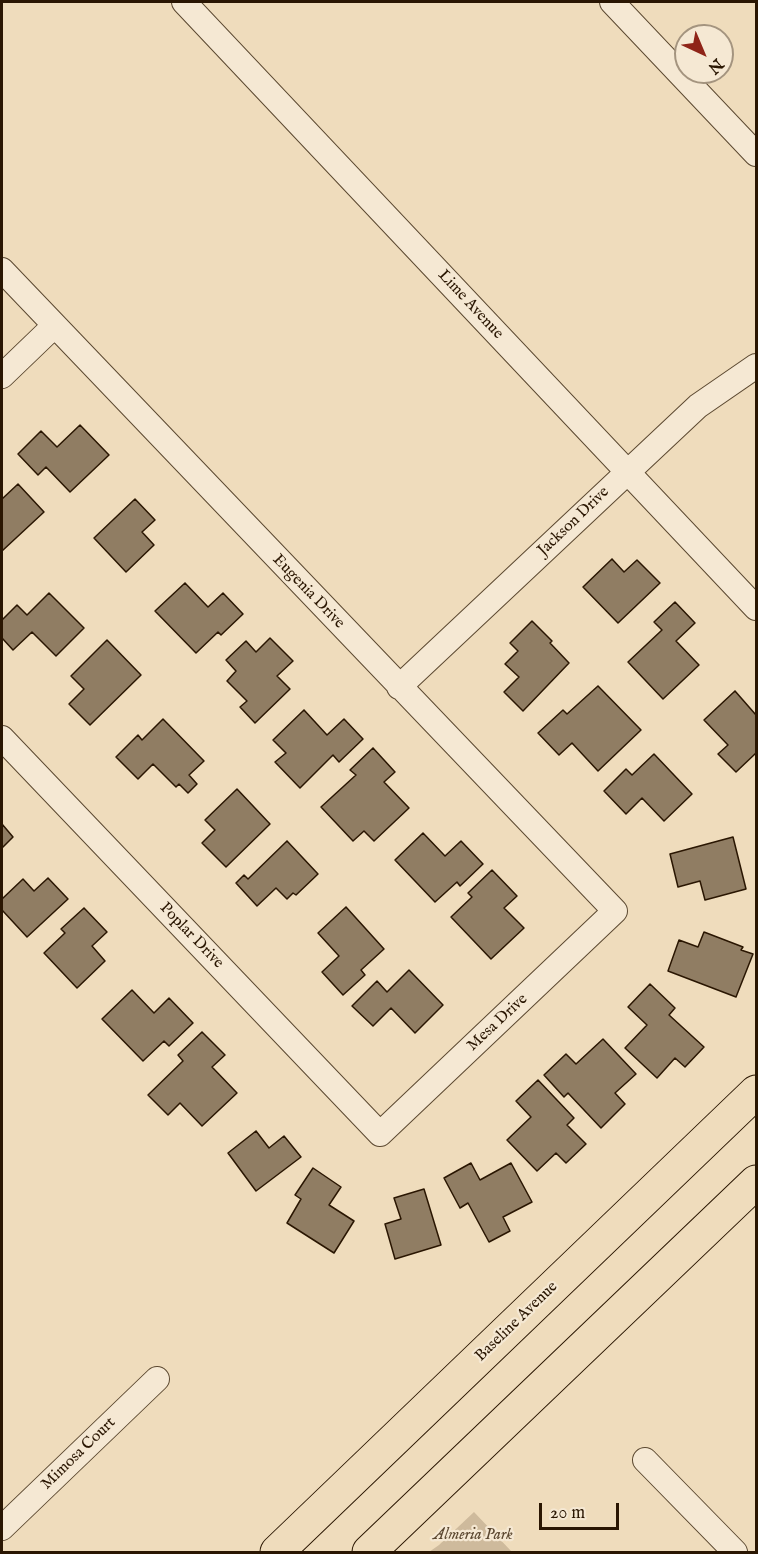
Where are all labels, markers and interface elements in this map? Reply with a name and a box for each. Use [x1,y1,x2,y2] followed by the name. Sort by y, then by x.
[674,24,734,84] north arrow
[703,54,727,78] text: N
[433,266,507,344] street label: Lime Avenue
[534,483,614,561] street label: Jackson Drive
[268,551,348,633] street label: Eugenia Drive
[155,899,227,973] street label: Poplar Drive
[464,990,532,1056] street label: Mesa Drive
[472,1278,562,1366] street label: Baseline Avenue
[38,1414,120,1494] street label: Mimosa Court
[542,1491,622,1529] scale bar
[550,1502,585,1525] text: 20 m
[433,1526,513,1546] park label: Almeria Park

